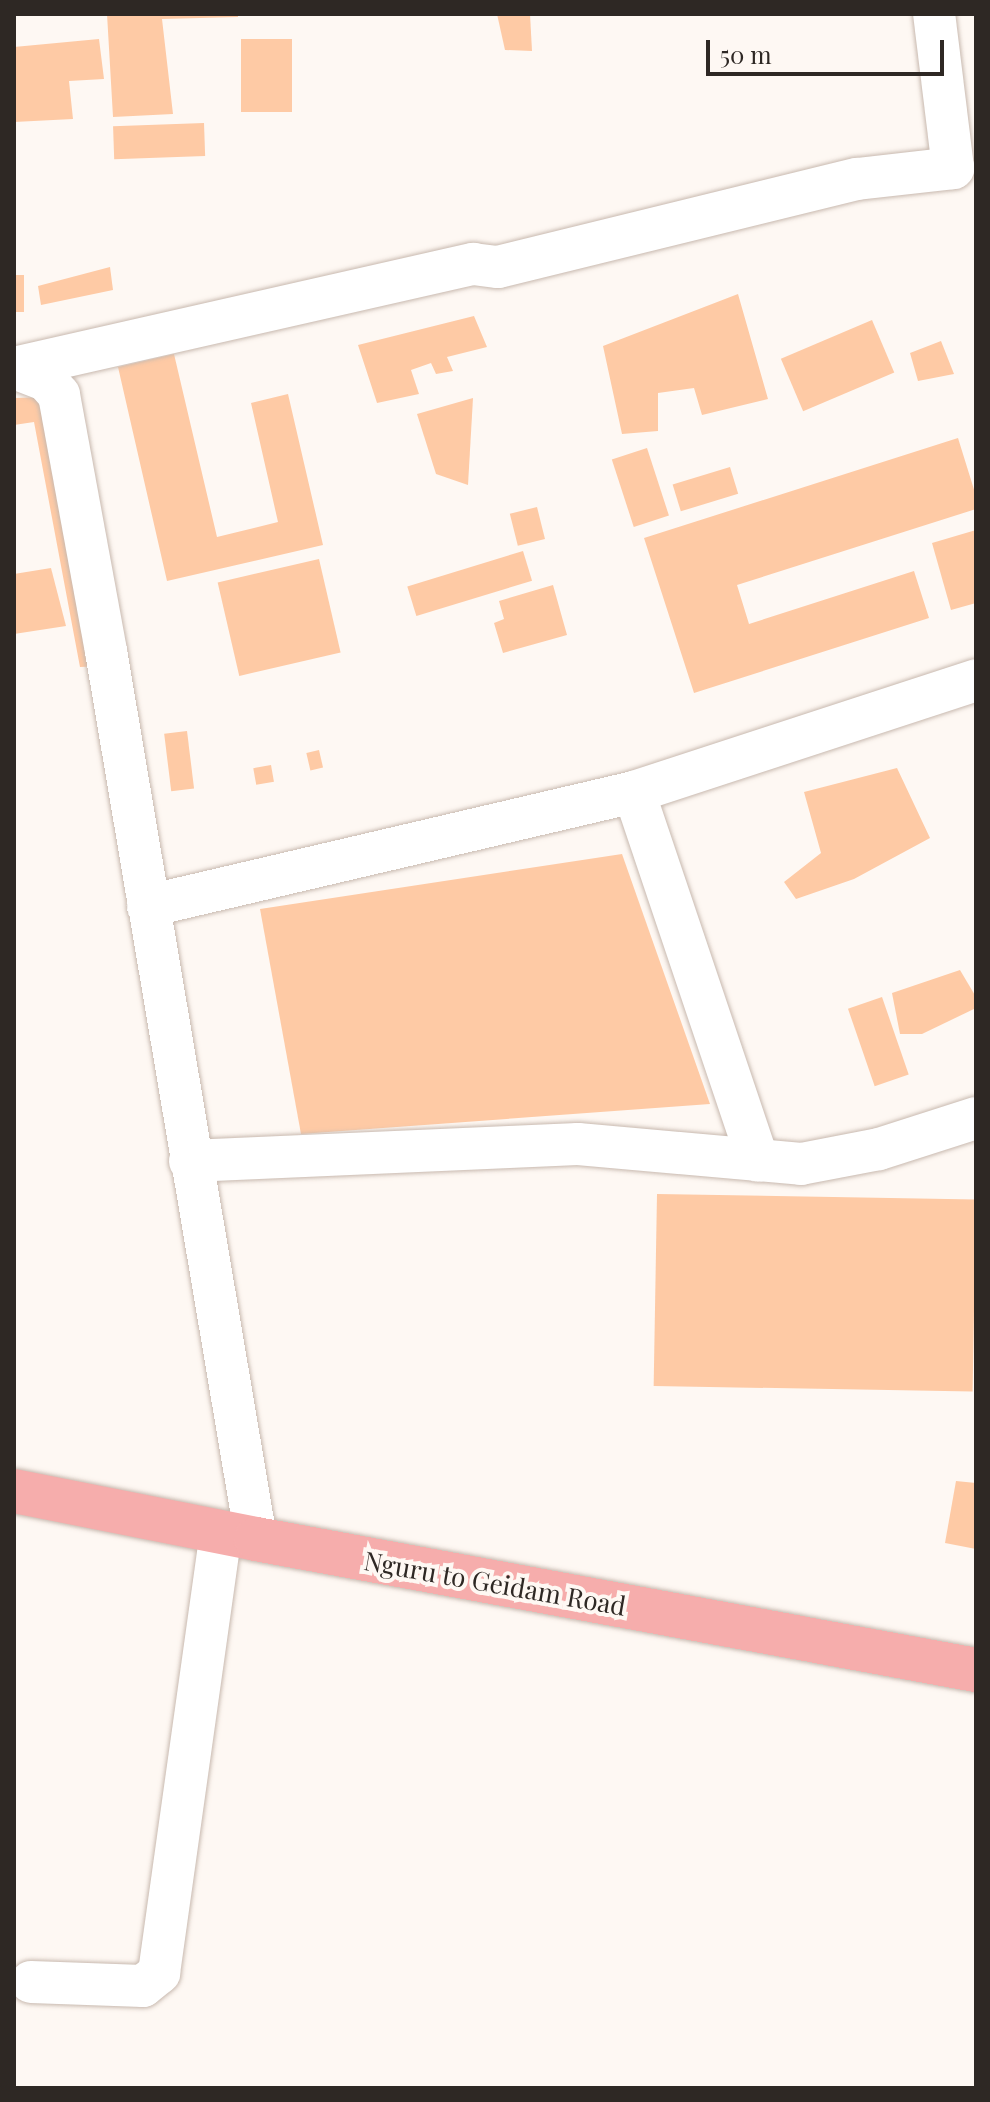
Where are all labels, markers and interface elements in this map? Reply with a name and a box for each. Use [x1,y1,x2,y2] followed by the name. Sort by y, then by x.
[710,24,948,74] scale bar
[720,38,772,70] text: 50 m
[362,1545,628,1621] street label: Nguru to Geidam Road

